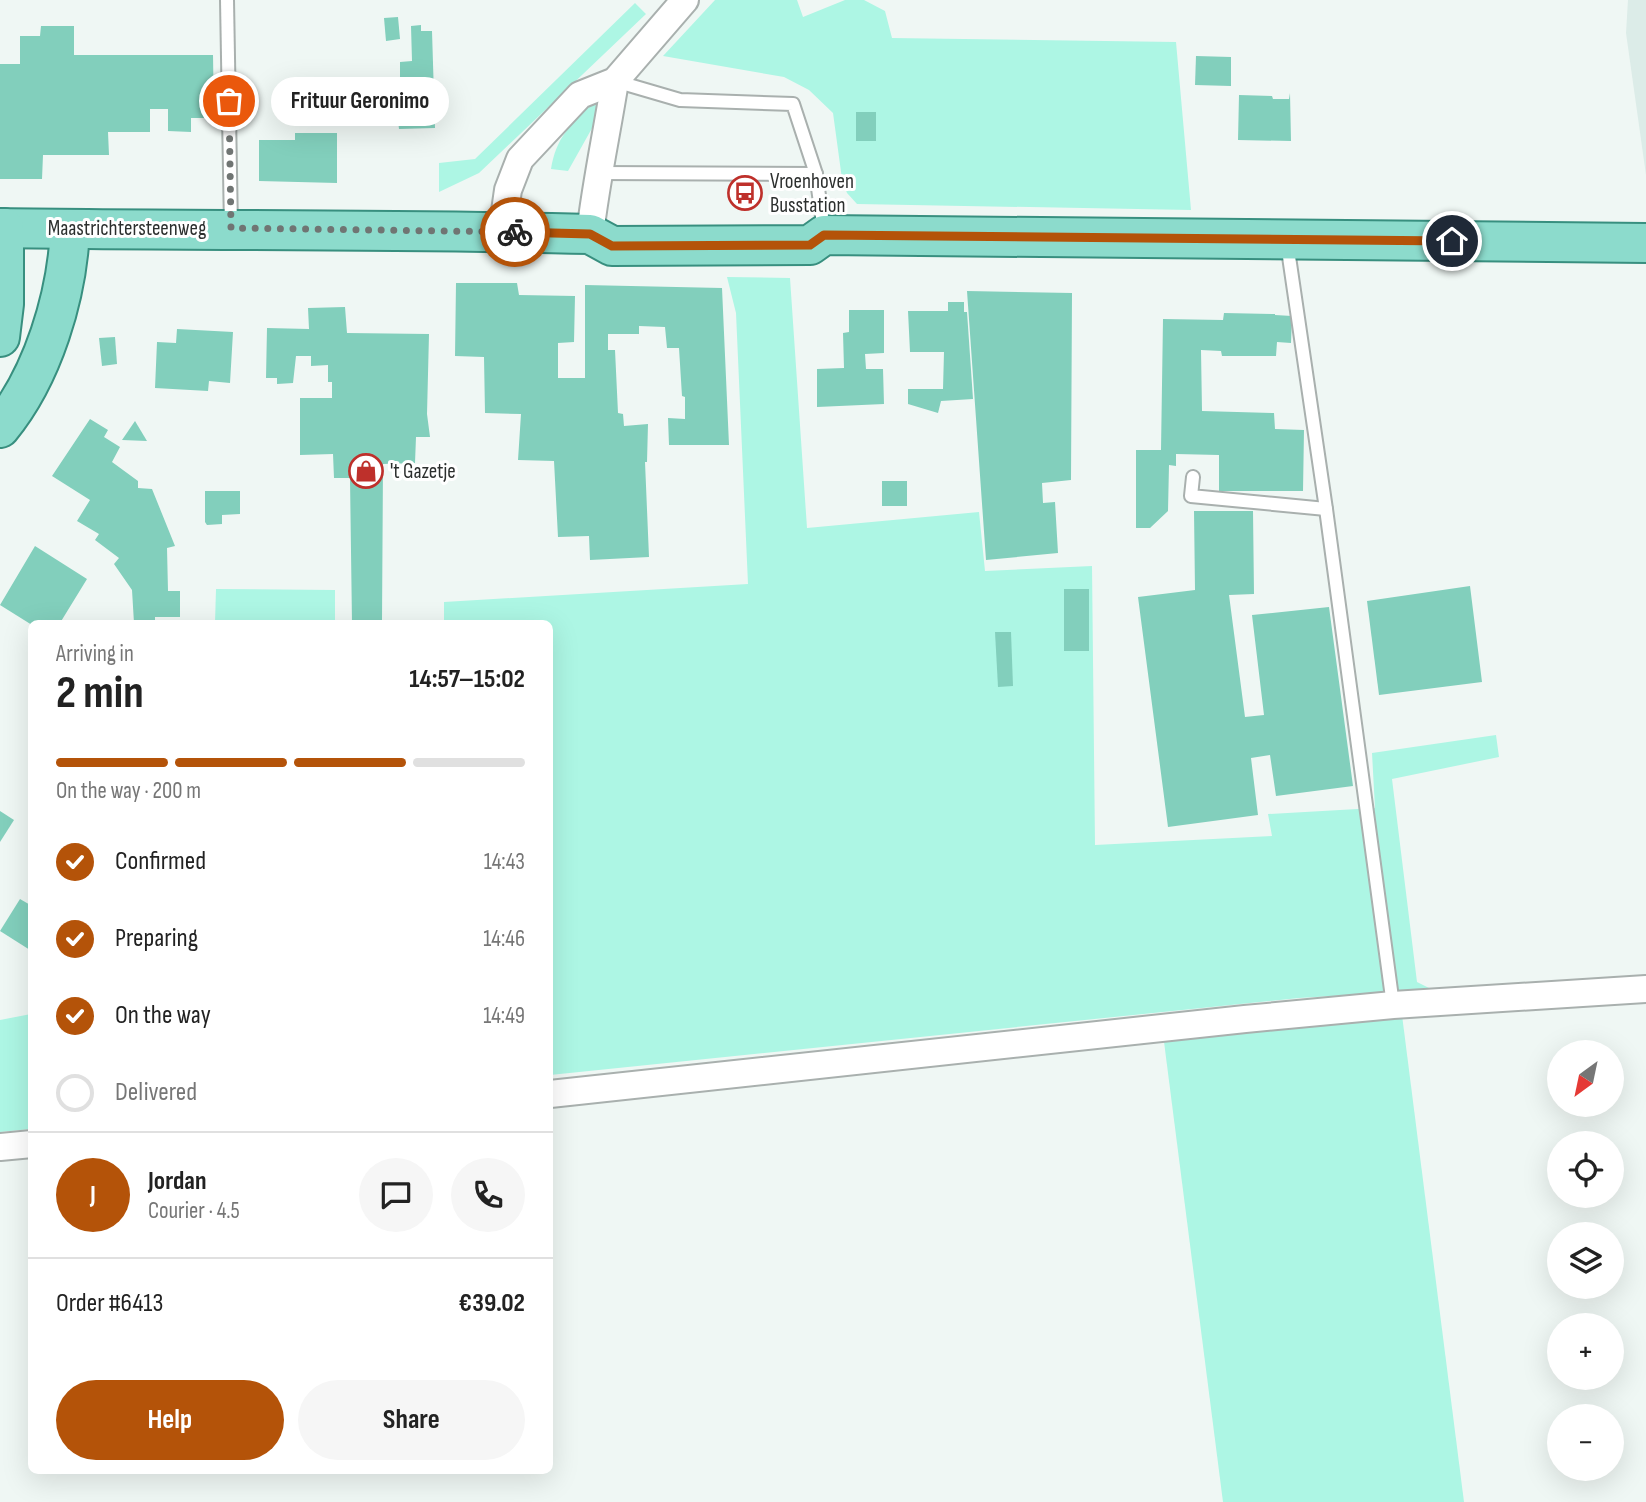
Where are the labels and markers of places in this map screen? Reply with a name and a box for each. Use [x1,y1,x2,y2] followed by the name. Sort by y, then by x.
[199,71,259,131] pin
[271,76,450,126] callout: Frituur Geronimo
[770,169,854,218] place label: Vroenhoven Busstation
[726,174,764,212] bus stop icon: Vroenhoven Busstation
[1422,211,1482,271] pin
[347,452,385,490] shop icon: 't Gazetje
[390,459,456,484] place label: 't Gazetje

